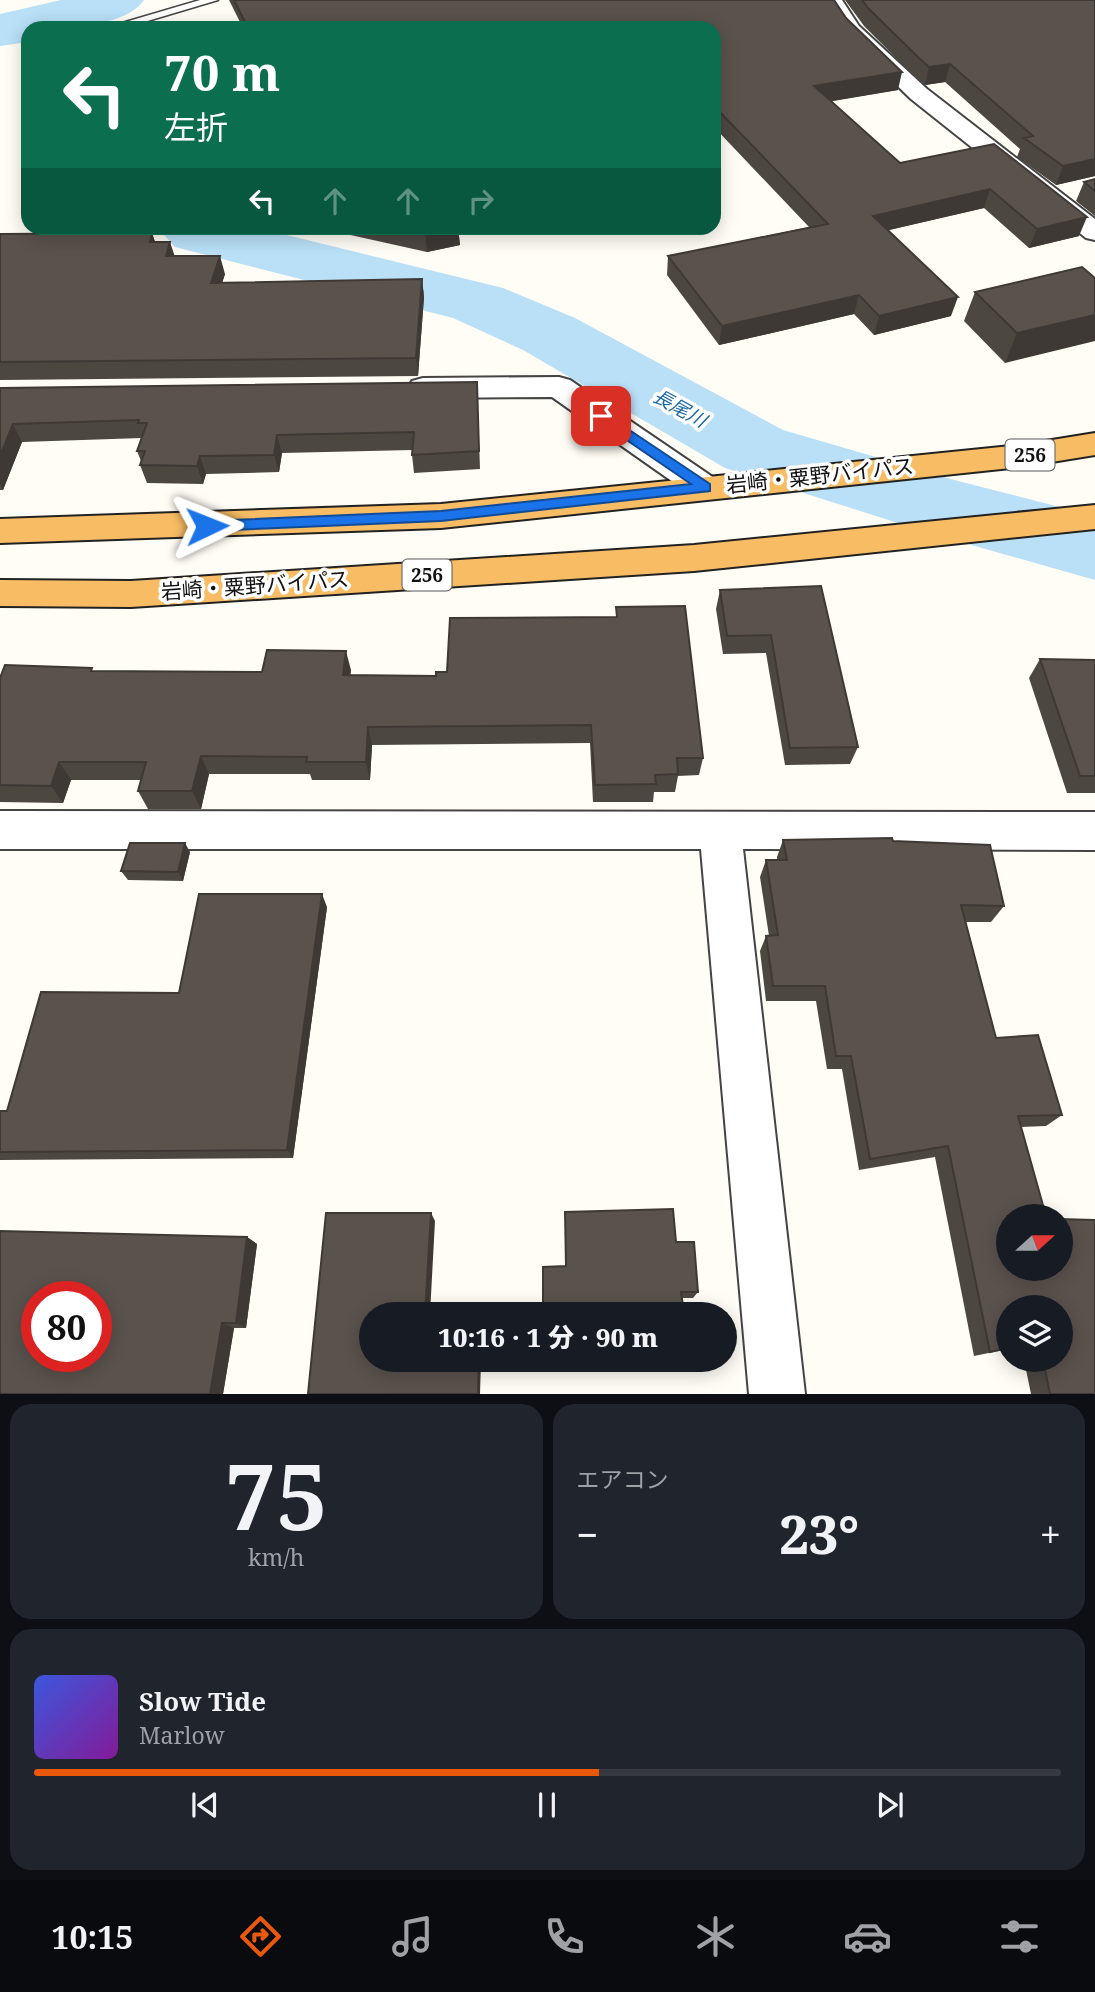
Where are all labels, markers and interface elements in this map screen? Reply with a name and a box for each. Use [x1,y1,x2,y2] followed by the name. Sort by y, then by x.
[164,39,280,105] text: 70 m
[49,49,140,140] icon: left
[164,105,228,148] text: 左折
[243,182,281,220] icon: left
[316,182,354,220] icon: ahead
[389,182,427,220] icon: ahead
[462,182,500,220] icon: right
[649,383,713,434] water label: 長尾川
[571,386,631,446] pin
[582,397,620,435] icon: arrive
[1006,440,1054,470] road number: 256
[725,451,915,499] street label: 岩崎・粟野バイパス
[170,489,244,563] position arrow
[402,560,452,590] road number: 256
[160,564,350,606] street label: 岩崎・粟野バイパス
[996,1204,1073,1281] north arrow
[996,1204,1073,1372] map controls
[21,1281,112,1372] speed limit sign: 80
[996,1295,1073,1372] button: layers
[438,1319,658,1355] text: 10:16 · 1 分 · 90 m
[225,1433,328,1557] text: 75
[577,1463,669,1495] text: エアコン
[779,1498,859,1569] text: 23°
[577,1508,599,1560] text: −
[1040,1508,1061,1560] text: +
[248,1541,304,1573] text: km/h
[139,1683,266,1719] text: Slow Tide
[139,1719,225,1751] text: Marlow
[186,1786,224,1824] icon: previous
[528,1786,566,1824] icon: pause
[871,1786,909,1824] icon: next
[236,1912,285,1961] icon: directions
[388,1912,437,1961] icon: music
[540,1912,589,1961] icon: phone
[691,1912,740,1961] icon: climate
[843,1912,892,1961] icon: car
[995,1912,1044,1961] icon: filters
[51,1915,133,1958] text: 10:15

